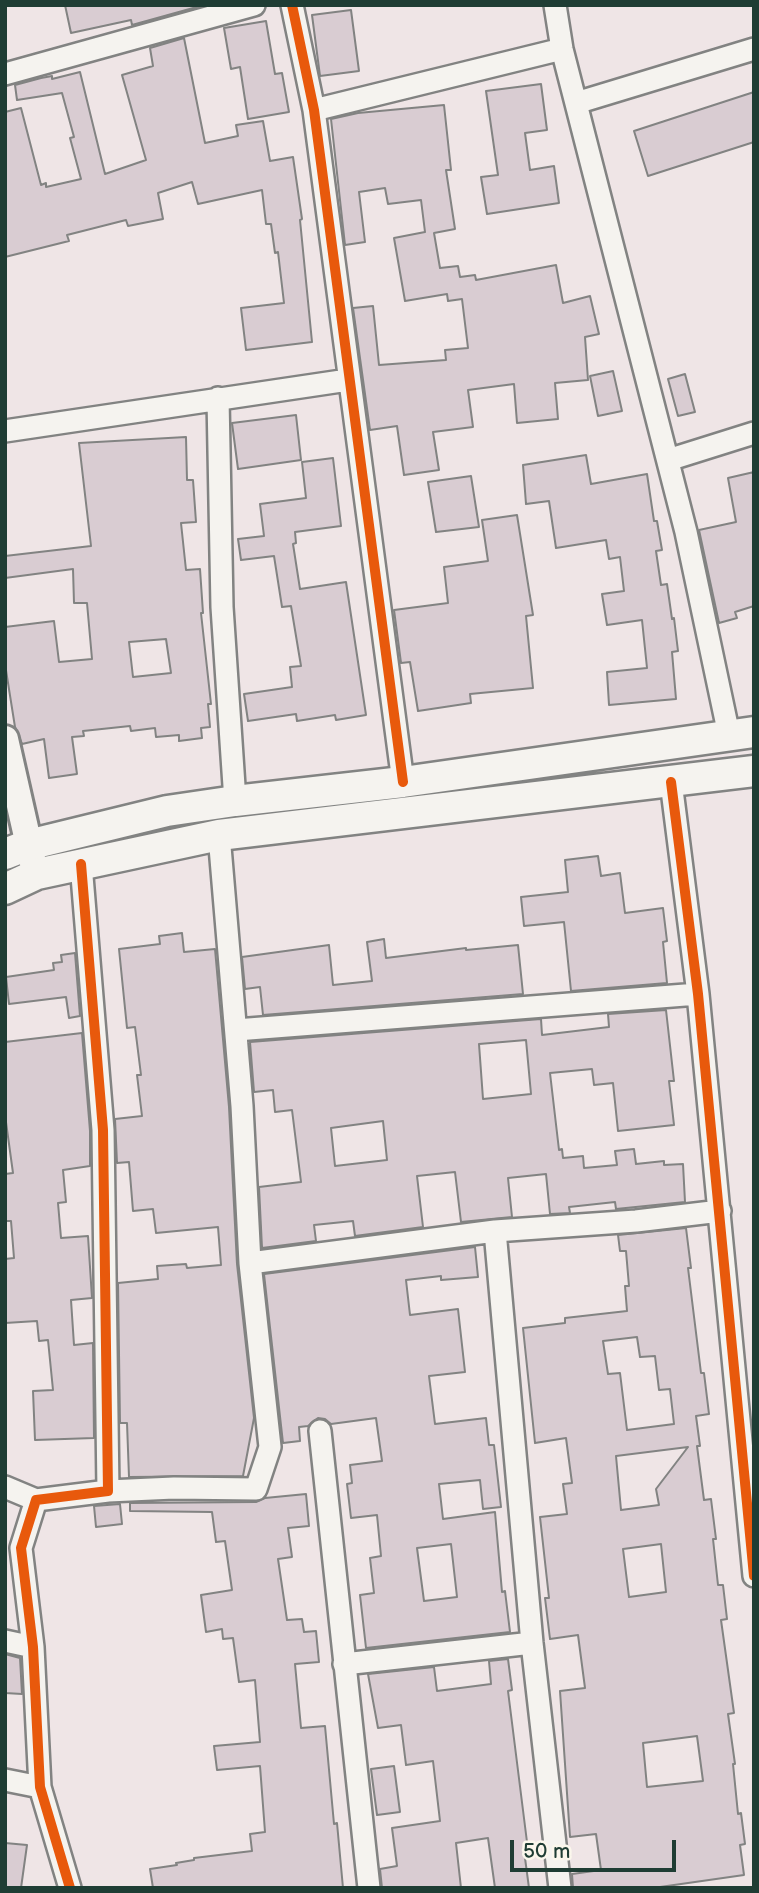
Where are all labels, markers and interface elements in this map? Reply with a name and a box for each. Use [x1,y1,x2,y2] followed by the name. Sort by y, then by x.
[514,1826,680,1870] scale bar
[523,1839,570,1864] text: 50 m

